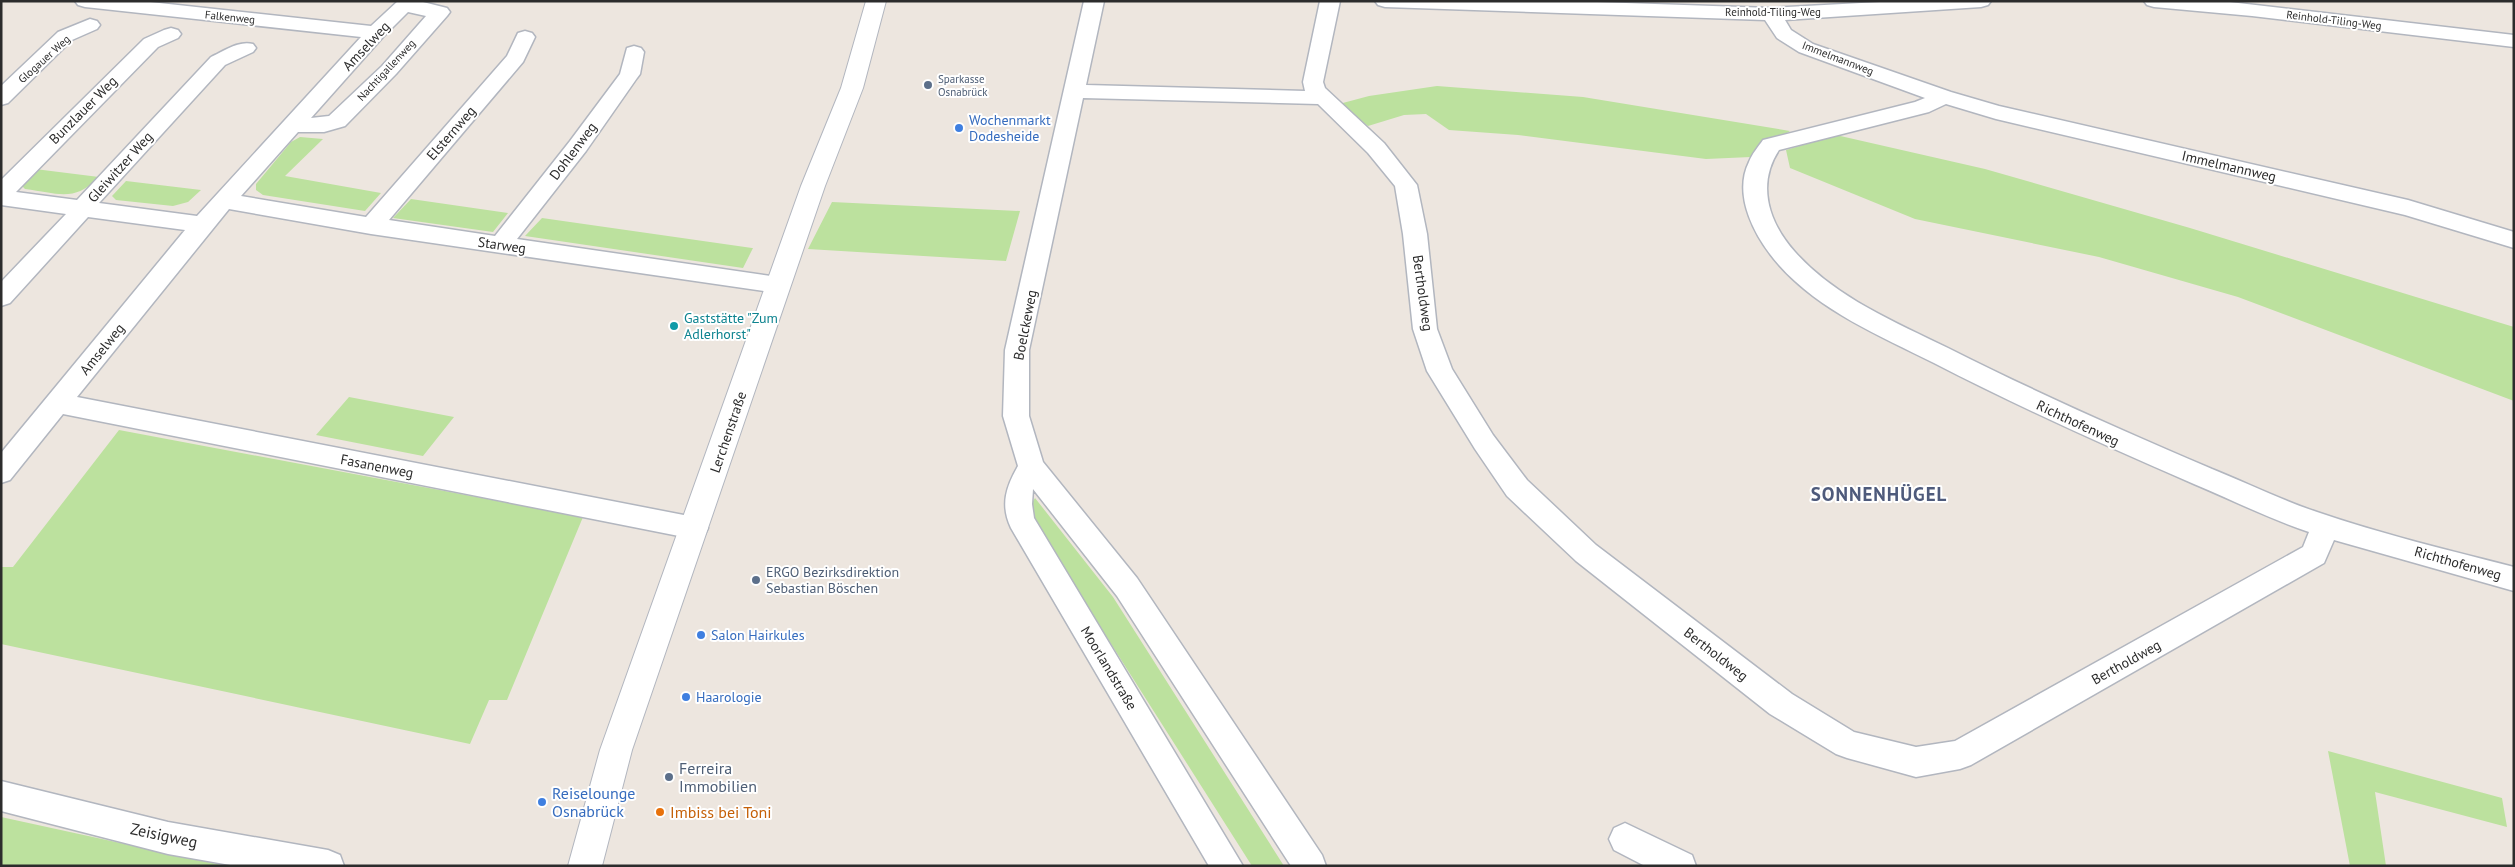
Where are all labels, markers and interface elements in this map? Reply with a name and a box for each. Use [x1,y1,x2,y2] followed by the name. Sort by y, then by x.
[1725,5,1821,19] street label: Reinhold-Tiling-Weg
[204,7,256,27] street label: Falkenweg
[2286,7,2382,33] street label: Reinhold-Tiling-Weg
[339,17,393,75] street label: Amselweg
[15,32,73,86] street label: Glogauer Weg
[354,36,418,104] street label: Nachtigallenweg
[1800,38,1876,78] street label: Immelmannweg
[45,72,121,148] street label: Bunzlauer Weg
[938,72,988,99] place label: Sparkasse Osnabrück
[922,79,934,91] marker: Sparkasse Osnabrück
[422,102,480,164] street label: Elsternweg
[969,111,1051,145] place label: Wochenmarkt Dodesheide
[545,119,601,183] street label: Dohlenweg
[953,122,965,134] marker: Wochenmarkt Dodesheide
[83,128,157,206] street label: Gleiwitzer Weg
[2180,146,2278,186] street label: Immelmannweg
[477,233,527,257] street label: Starweg
[1409,254,1437,332] street label: Bertholdweg
[1009,288,1041,362] street label: Boelckeweg
[684,309,778,343] place label: Gaststätte "Zum Adlerhorst"
[76,320,128,378] street label: Amselweg
[668,320,680,332] marker: Gaststätte "Zum Adlerhorst"
[706,389,750,475] street label: Lerchenstraße
[2034,396,2122,450] street label: Richthofenweg
[339,450,415,482] street label: Fasanenweg
[1811,482,1947,506] district label: SONNENHÜGEL
[2413,542,2503,584] street label: Richthofenweg
[766,563,899,597] place label: ERGO Bezirksdirektion Sebastian Böschen
[750,574,762,586] marker: ERGO Bezirksdirektion Sebastian Böschen
[1077,623,1141,713] street label: Moorlandstraße
[1680,623,1752,685] street label: Bertholdweg
[711,626,805,644] place label: Salon Hairkules
[695,629,707,641] marker: Salon Hairkules
[2088,636,2164,688] street label: Bertholdweg
[696,688,762,706] place label: Haarologie
[680,691,692,703] marker: Haarologie
[679,758,757,796] place label: Ferreira Immobilien
[663,771,675,783] marker: Ferreira Immobilien
[552,783,635,821] place label: Reiselounge Osnabrück
[536,796,548,808] marker: Reiselounge Osnabrück
[670,802,772,822] place label: Imbiss bei Toni
[654,806,666,818] marker: Imbiss bei Toni
[129,818,199,852] street label: Zeisigweg

